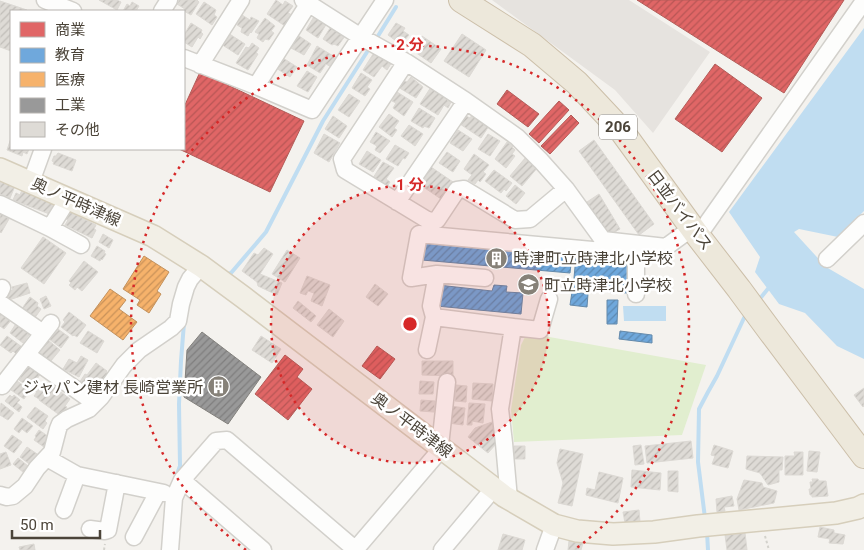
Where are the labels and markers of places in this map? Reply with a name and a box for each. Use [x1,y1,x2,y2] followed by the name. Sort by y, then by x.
[485,246,509,270] building icon: 時津町立時津北小学校
[513,249,673,268] place label: 時津町立時津北小学校
[516,273,540,297] school or university icon: 町立時津北小学校
[544,276,672,295] place label: 町立時津北小学校
[401,315,419,333] centre of rings
[207,375,231,399] building icon: ジャパン建材 長崎営業所
[23,378,203,397] place label: ジャパン建材 長崎営業所

